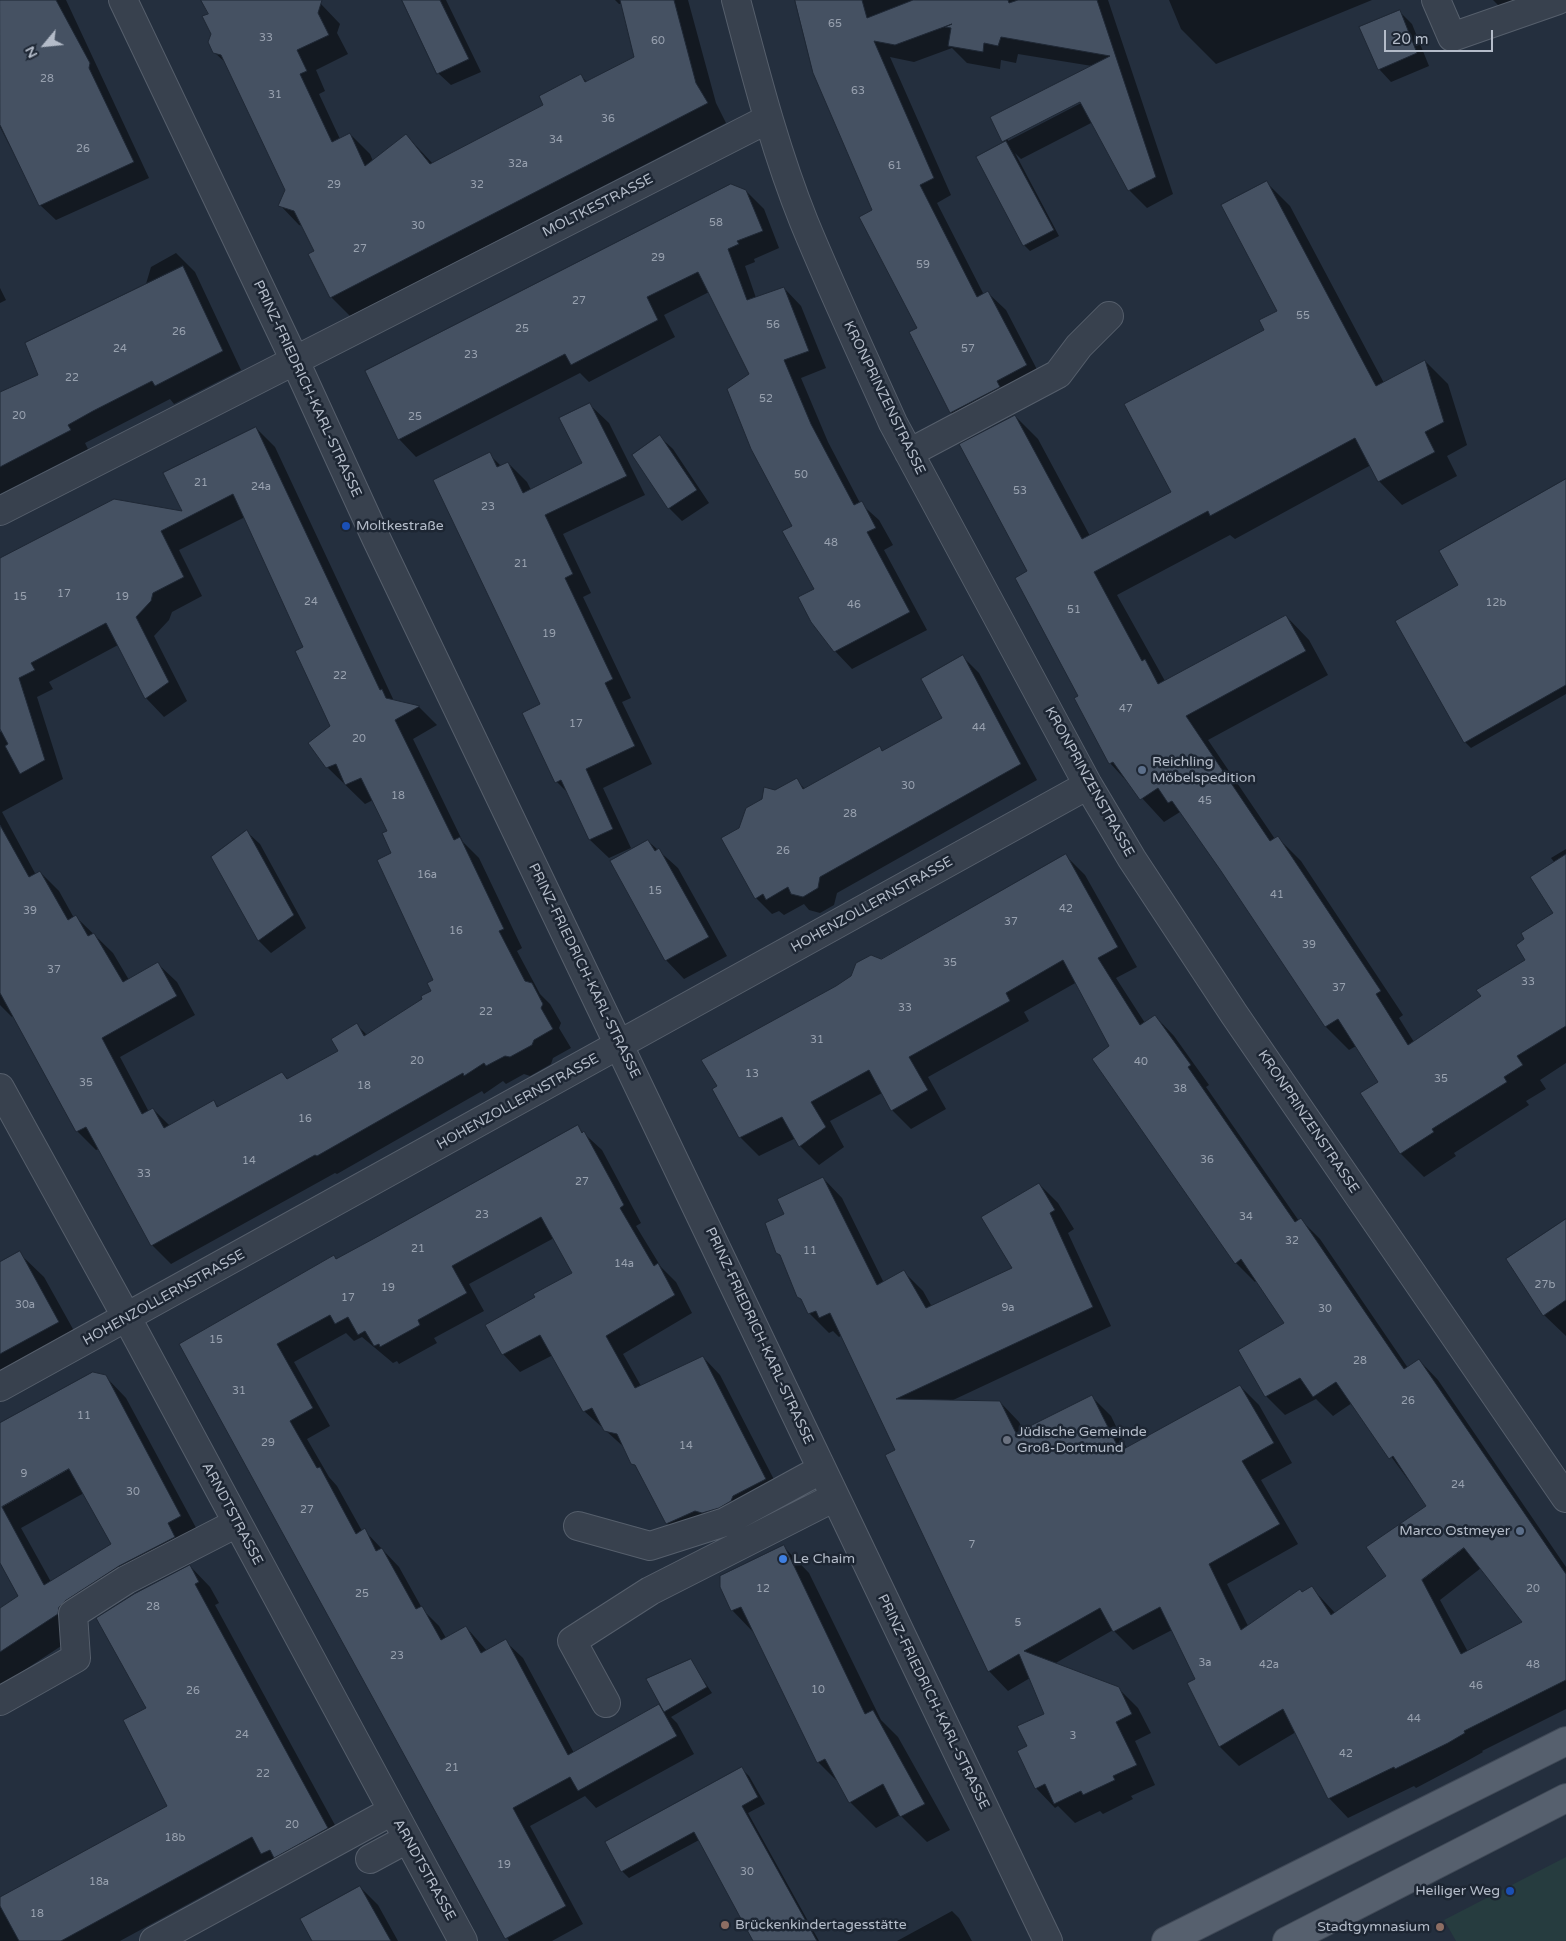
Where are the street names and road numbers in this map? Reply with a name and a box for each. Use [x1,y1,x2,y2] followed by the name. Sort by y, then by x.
[540,171,656,241] street label: MOLTKESTRASSE
[249,278,365,500] street label: PRINZ-FRIEDRICH-KARL-STRASSE
[839,318,929,478] street label: KRONPRINZENSTRASSE
[1041,704,1137,860] street label: KRONPRINZENSTRASSE
[788,853,956,957] street label: HOHENZOLLERNSTRASSE
[524,861,644,1081] street label: PRINZ-FRIEDRICH-KARL-STRASSE
[1254,1047,1362,1197] street label: KRONPRINZENSTRASSE
[434,1050,602,1154] street label: HOHENZOLLERNSTRASSE
[701,1225,817,1447] street label: PRINZ-FRIEDRICH-KARL-STRASSE
[80,1246,248,1350] street label: HOHENZOLLERNSTRASSE
[198,1460,266,1568] street label: ARNDTSTRASSE
[873,1592,993,1812] street label: PRINZ-FRIEDRICH-KARL-STRASSE
[389,1816,459,1924] street label: ARNDTSTRASSE

